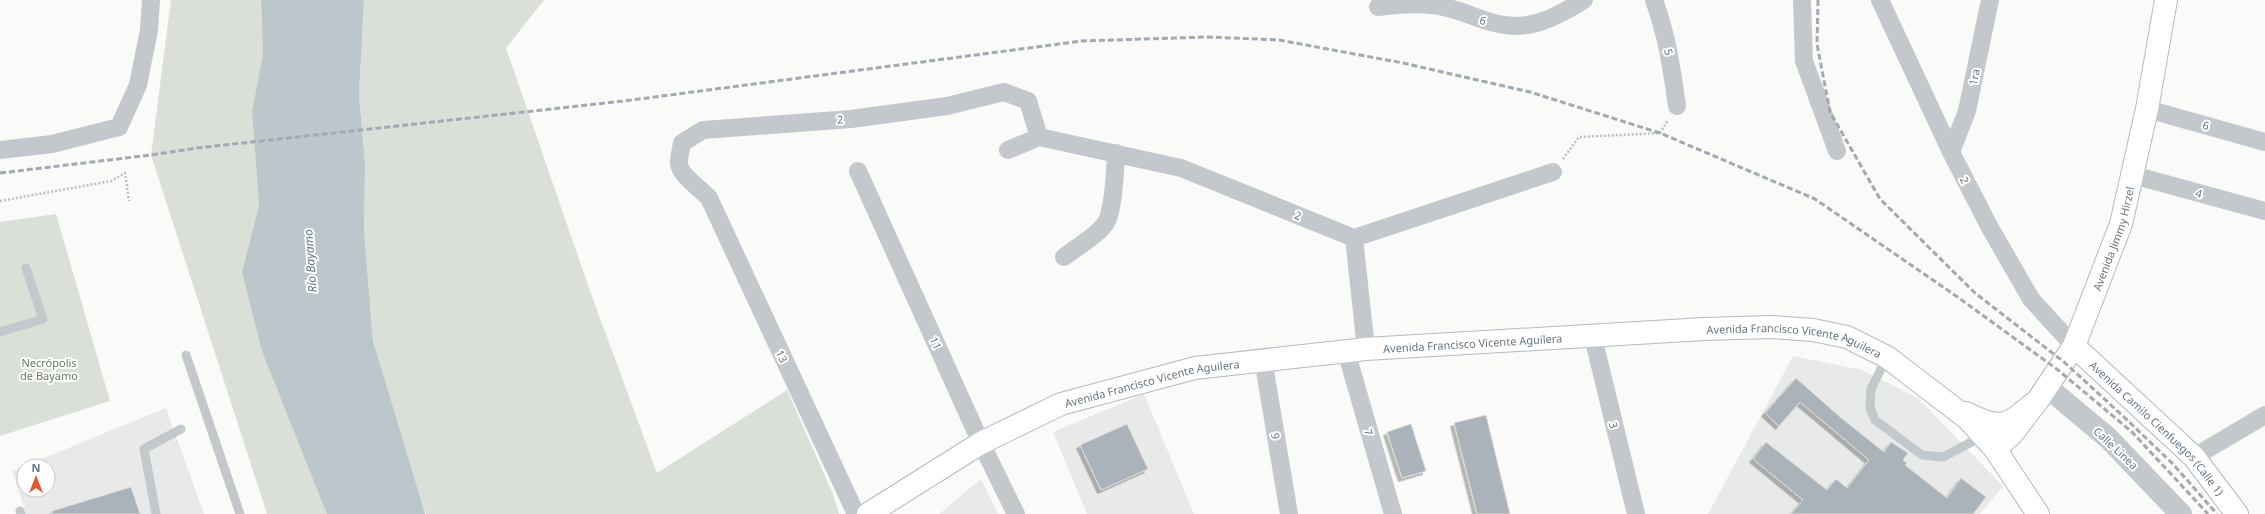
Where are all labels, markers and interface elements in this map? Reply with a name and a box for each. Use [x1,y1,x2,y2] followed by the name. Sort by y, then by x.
[1478,12,1488,28] street label: 6
[1661,47,1677,57] street label: 5
[1965,67,1983,87] street label: 1ra
[836,111,844,127] street label: 2
[2201,117,2211,133] street label: 6
[1957,174,1973,186] street label: 2
[2089,185,2137,293] street label: Avenida Jimmy Hirzel
[2194,185,2205,201] street label: 4
[1292,207,1304,223] street label: 2
[299,228,321,293] water label: Río Bayamo
[1706,319,1884,361] street label: Avenida Francisco Vicente Aguilera
[1383,330,1563,355] street label: Avenida Francisco Vicente Aguilera
[927,334,945,352] street label: 11
[773,347,791,365] street label: 13
[20,355,78,383] park label: Necrópolis de Bayamo
[1063,356,1240,410] street label: Avenida Francisco Vicente Aguilera
[2087,357,2228,498] street label: Avenida Camilo Cienfuegos (Calle 1)
[1606,420,1622,430] street label: 3
[2091,424,2141,472] street label: Calle Linea
[1361,427,1377,437] street label: 7
[1268,432,1284,440] street label: 9
[16,458,56,498] north arrow
[32,460,40,475] text: N

